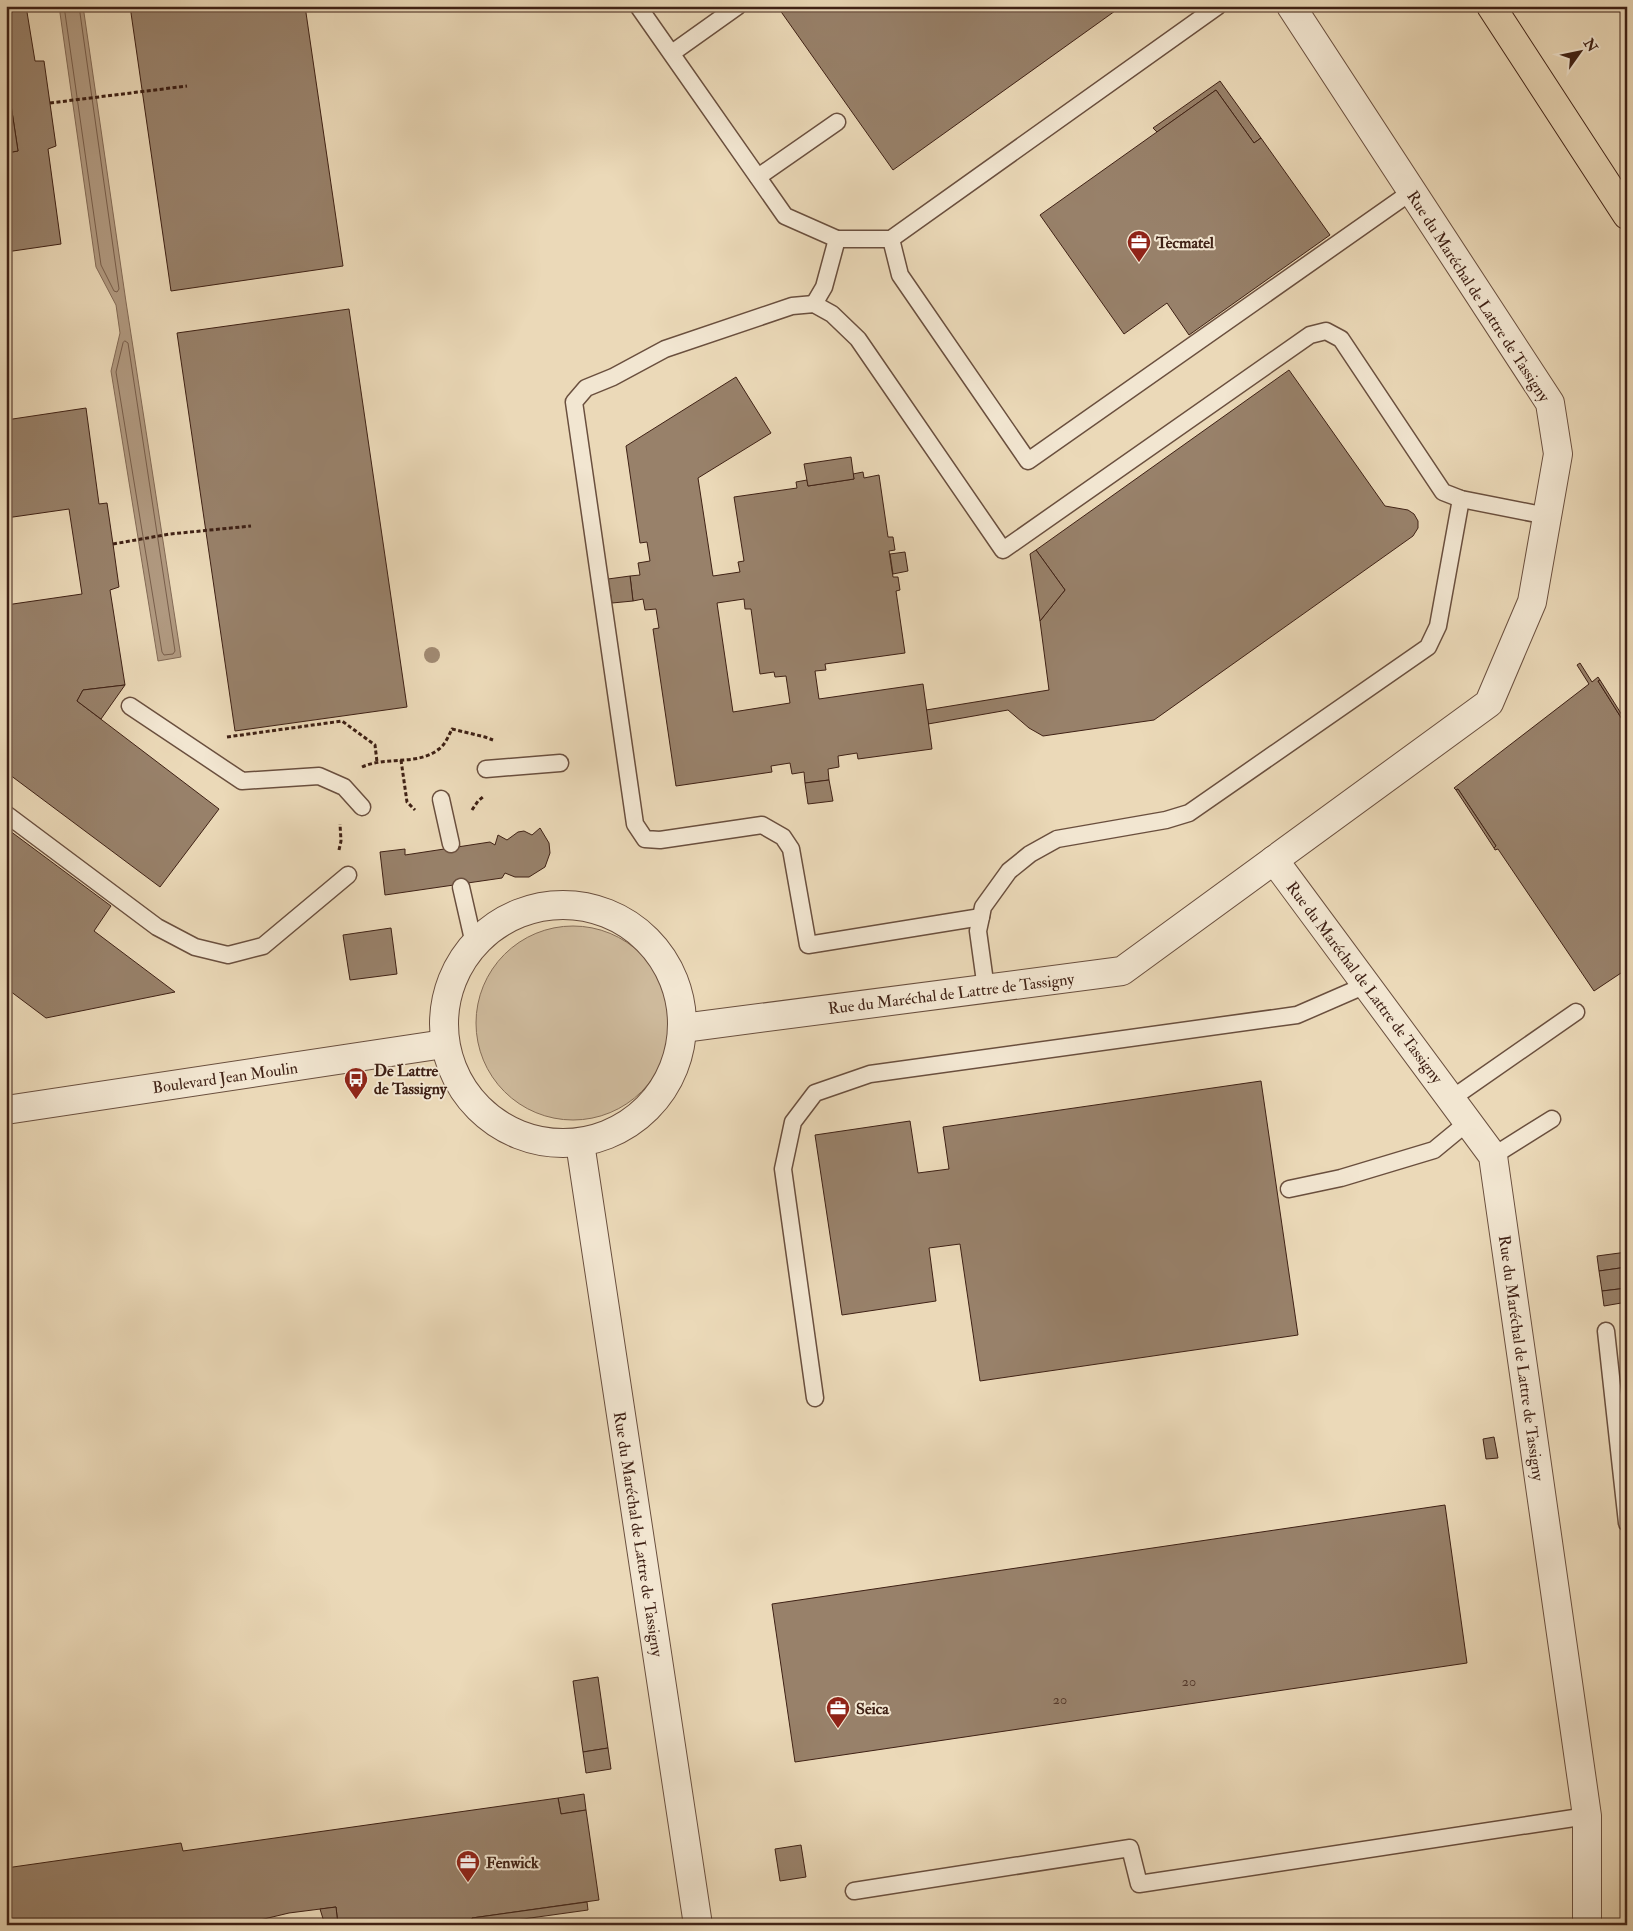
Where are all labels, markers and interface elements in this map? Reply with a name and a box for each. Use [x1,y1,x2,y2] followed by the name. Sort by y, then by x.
[1556,28,1606,78] north arrow
[1579,34,1601,55] text: N
[1402,187,1555,407] street label: Rue du Maréchal de Lattre de Tassigny
[1126,229,1152,263] office icon: Tecmatel
[1155,233,1215,253] place label: Tecmatel
[1282,878,1447,1088] street label: Rue du Maréchal de Lattre de Tassigny
[827,969,1076,1019] street label: Rue du Maréchal de Lattre de Tassigny
[151,1058,299,1099] street label: Boulevard Jean Moulin
[374,1061,448,1100] place label: De Lattre de Tassigny
[343,1066,369,1100] bus stop icon: De Lattre de Tassigny
[1494,1234,1548,1483] street label: Rue du Maréchal de Lattre de Tassigny
[609,1410,667,1659] street label: Rue du Maréchal de Lattre de Tassigny
[1182,1673,1196,1690] house number: 20
[1053,1691,1067,1708] house number: 20
[825,1695,851,1729] office icon: Seica
[856,1699,889,1719] place label: Seica
[455,1849,481,1883] office icon: Fenwick
[486,1853,539,1873] place label: Fenwick

